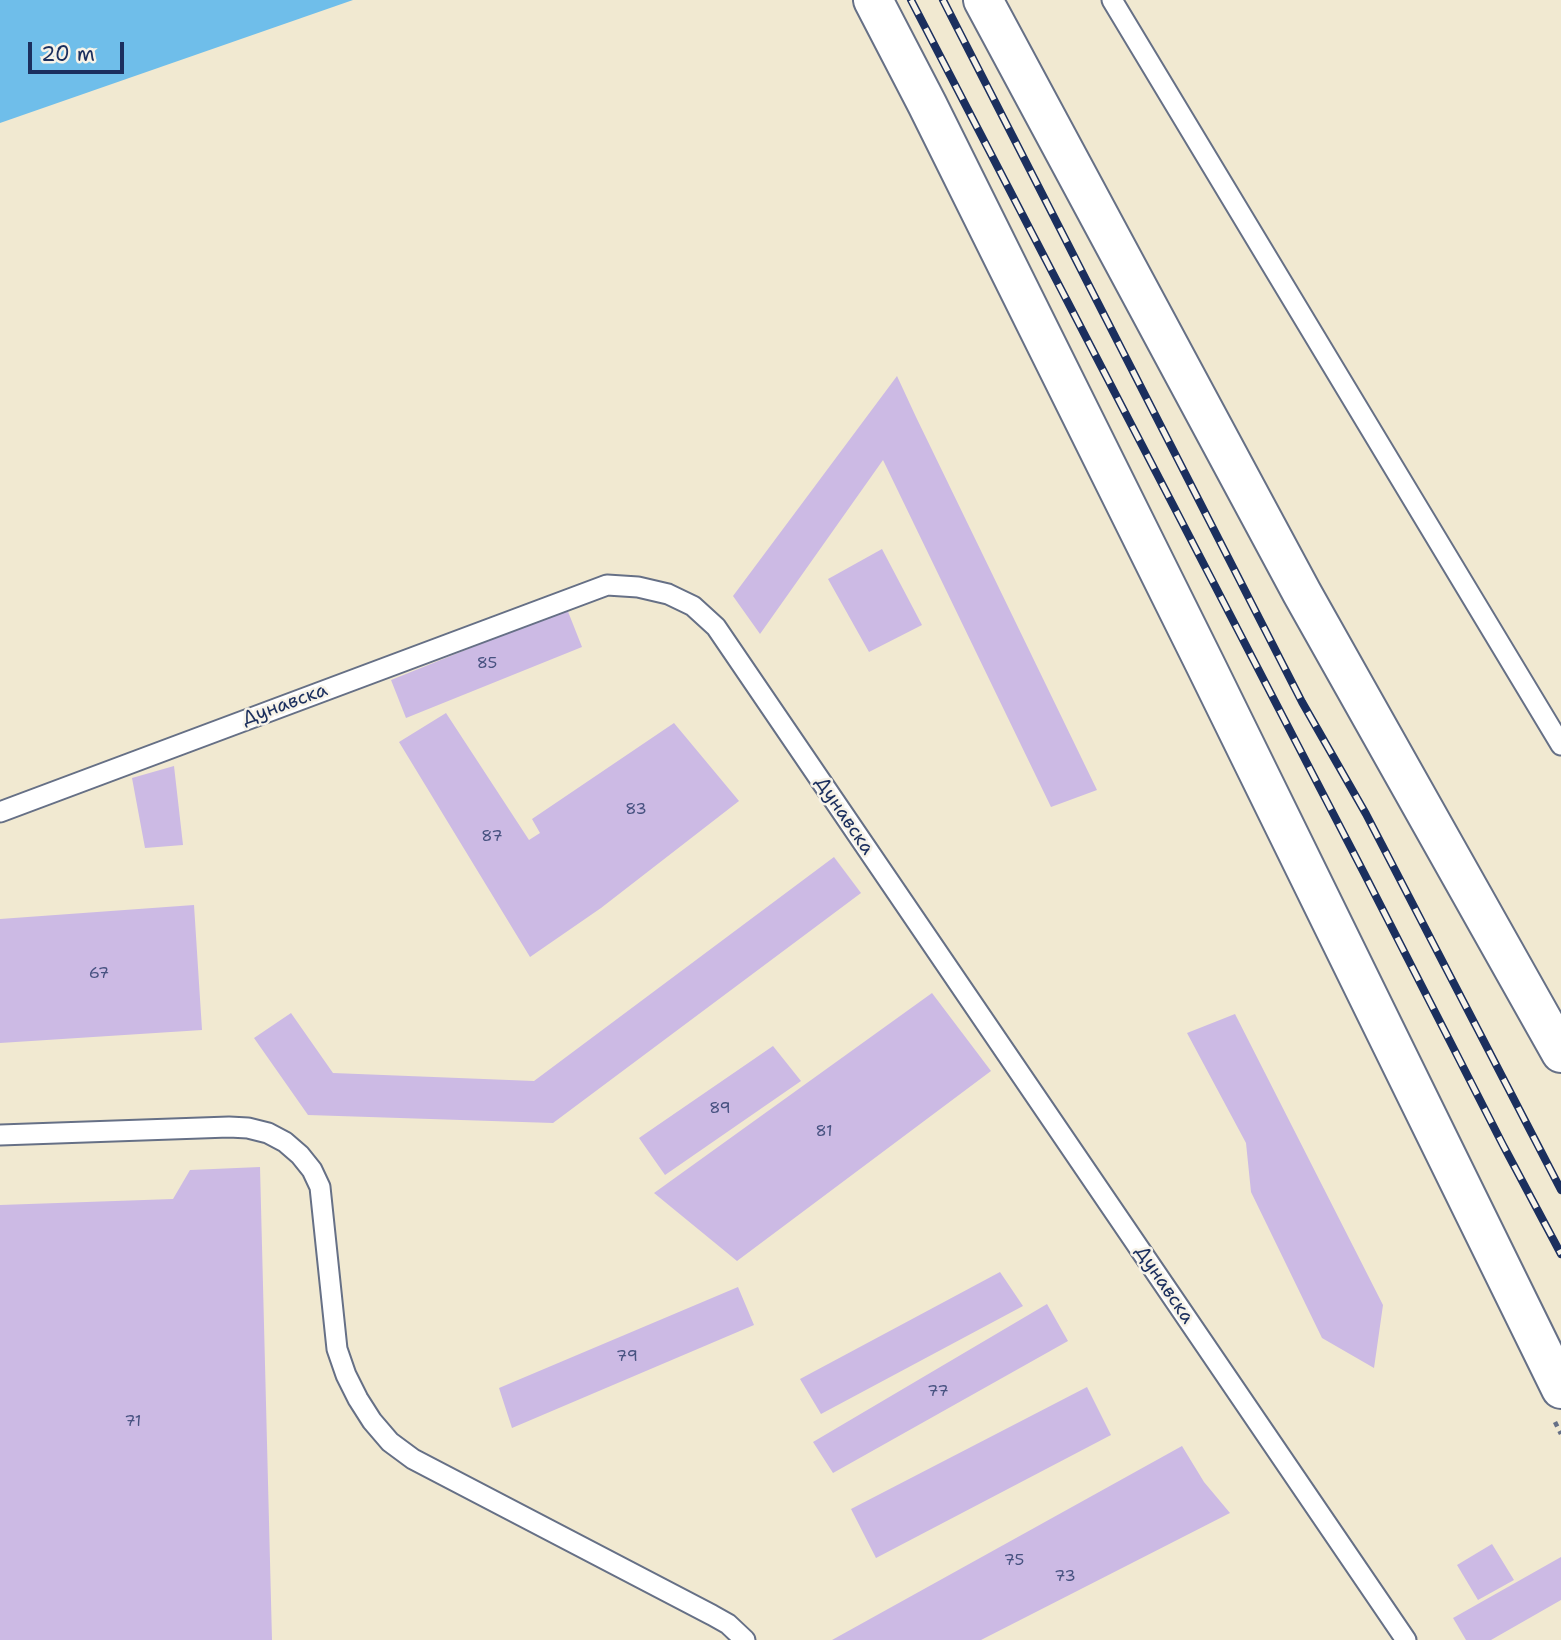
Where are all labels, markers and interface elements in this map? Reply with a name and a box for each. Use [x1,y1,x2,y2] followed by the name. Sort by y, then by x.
[32,28,128,72] scale bar
[41,40,95,68] text: 20 m
[477,654,497,674] house number: 85
[239,679,331,731] street label: Дунавска
[810,773,878,859] street label: Дунавска
[625,800,647,820] house number: 83
[481,827,503,847] house number: 87
[89,964,109,984] house number: 67
[709,1099,731,1119] house number: 89
[815,1122,833,1142] house number: 81
[1130,1242,1198,1328] street label: Дунавска
[616,1347,638,1367] house number: 79
[927,1382,949,1402] house number: 77
[124,1412,142,1432] house number: 71
[1004,1551,1024,1571] house number: 75
[1054,1567,1076,1587] house number: 73

